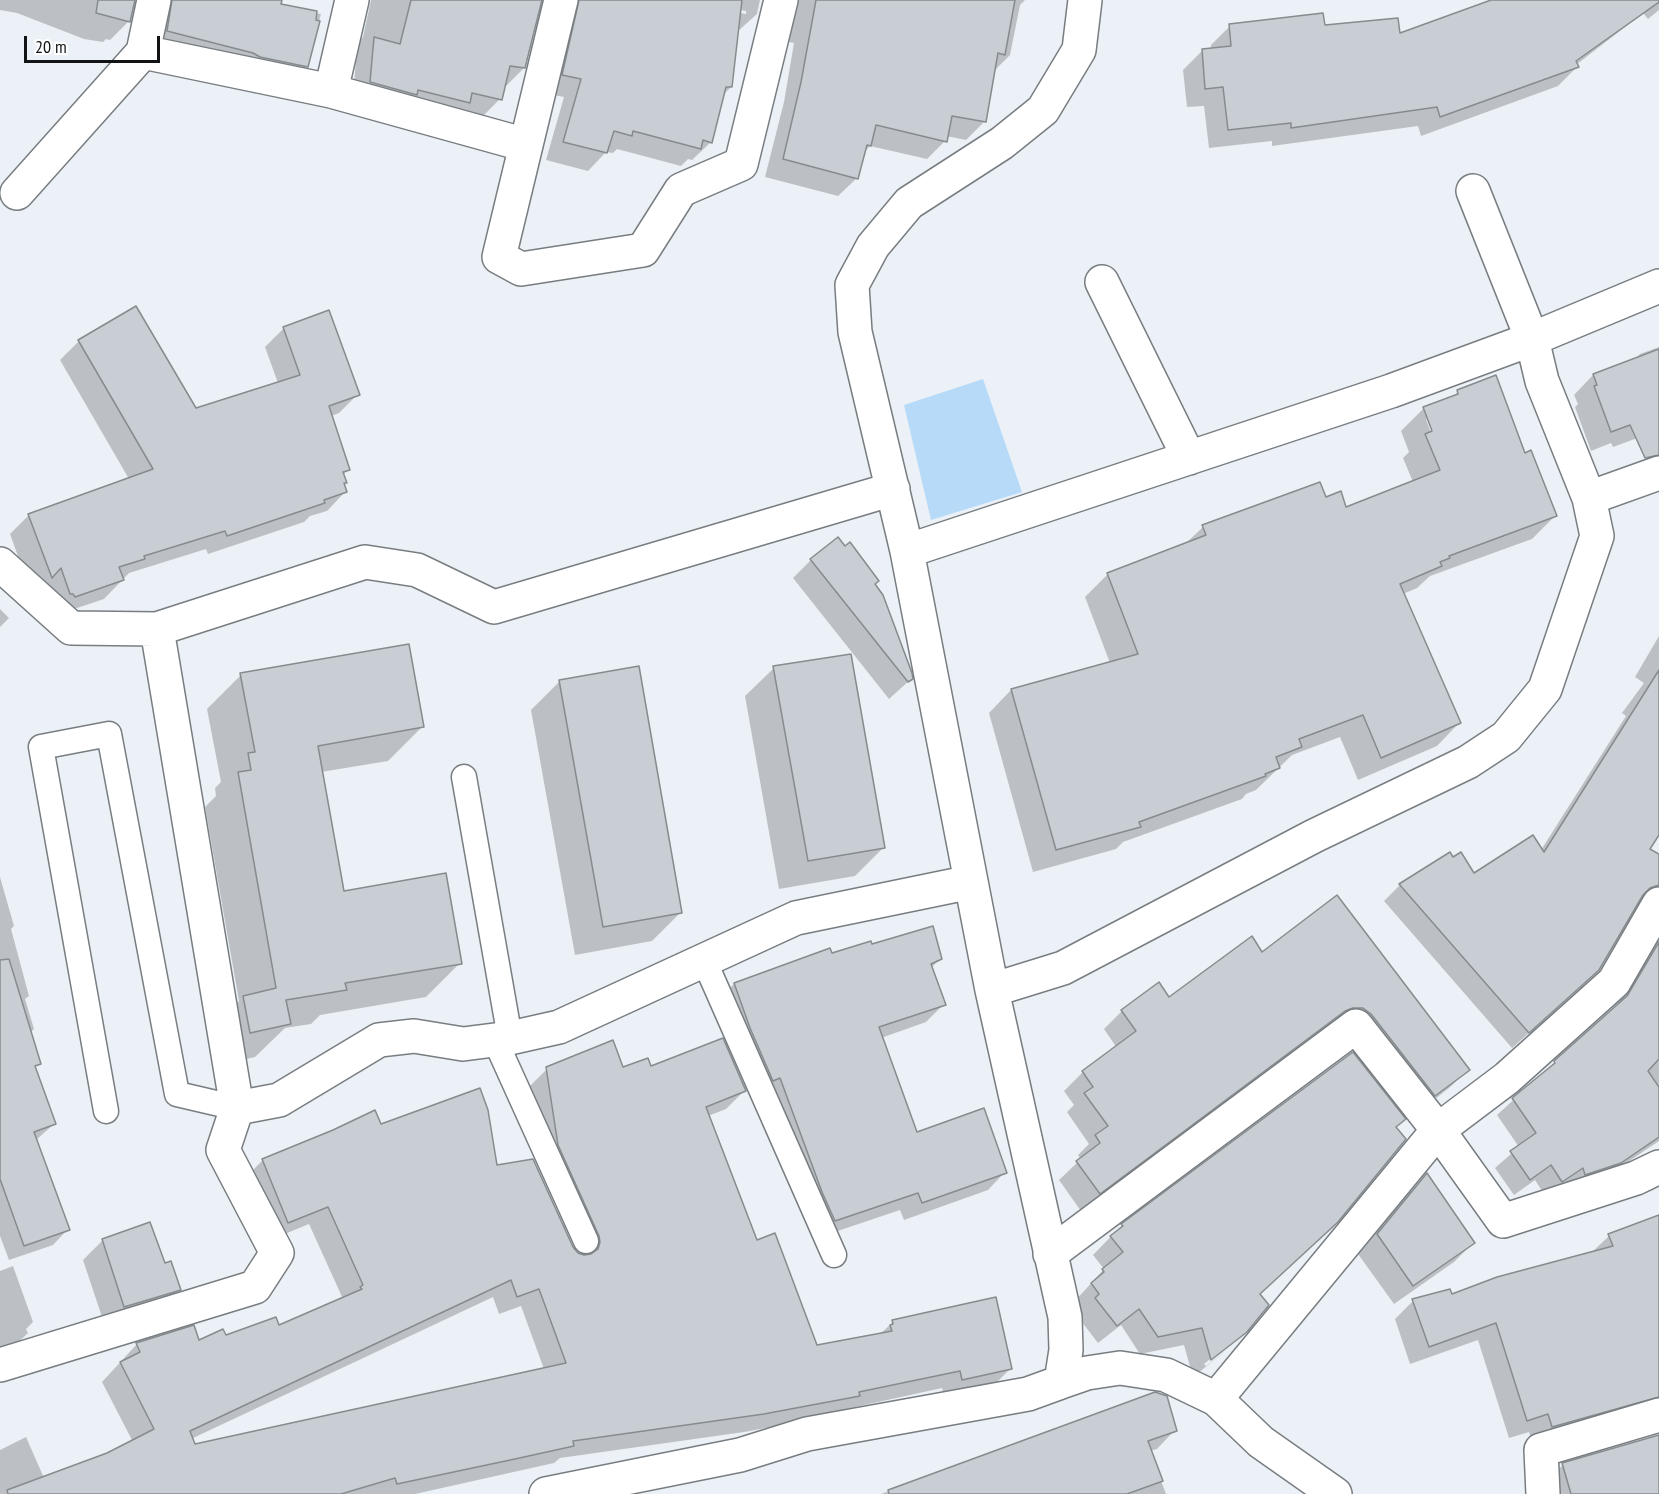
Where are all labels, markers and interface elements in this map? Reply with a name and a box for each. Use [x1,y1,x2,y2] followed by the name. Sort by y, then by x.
[27,24,164,62] scale bar
[35,35,67,58] text: 20 m

